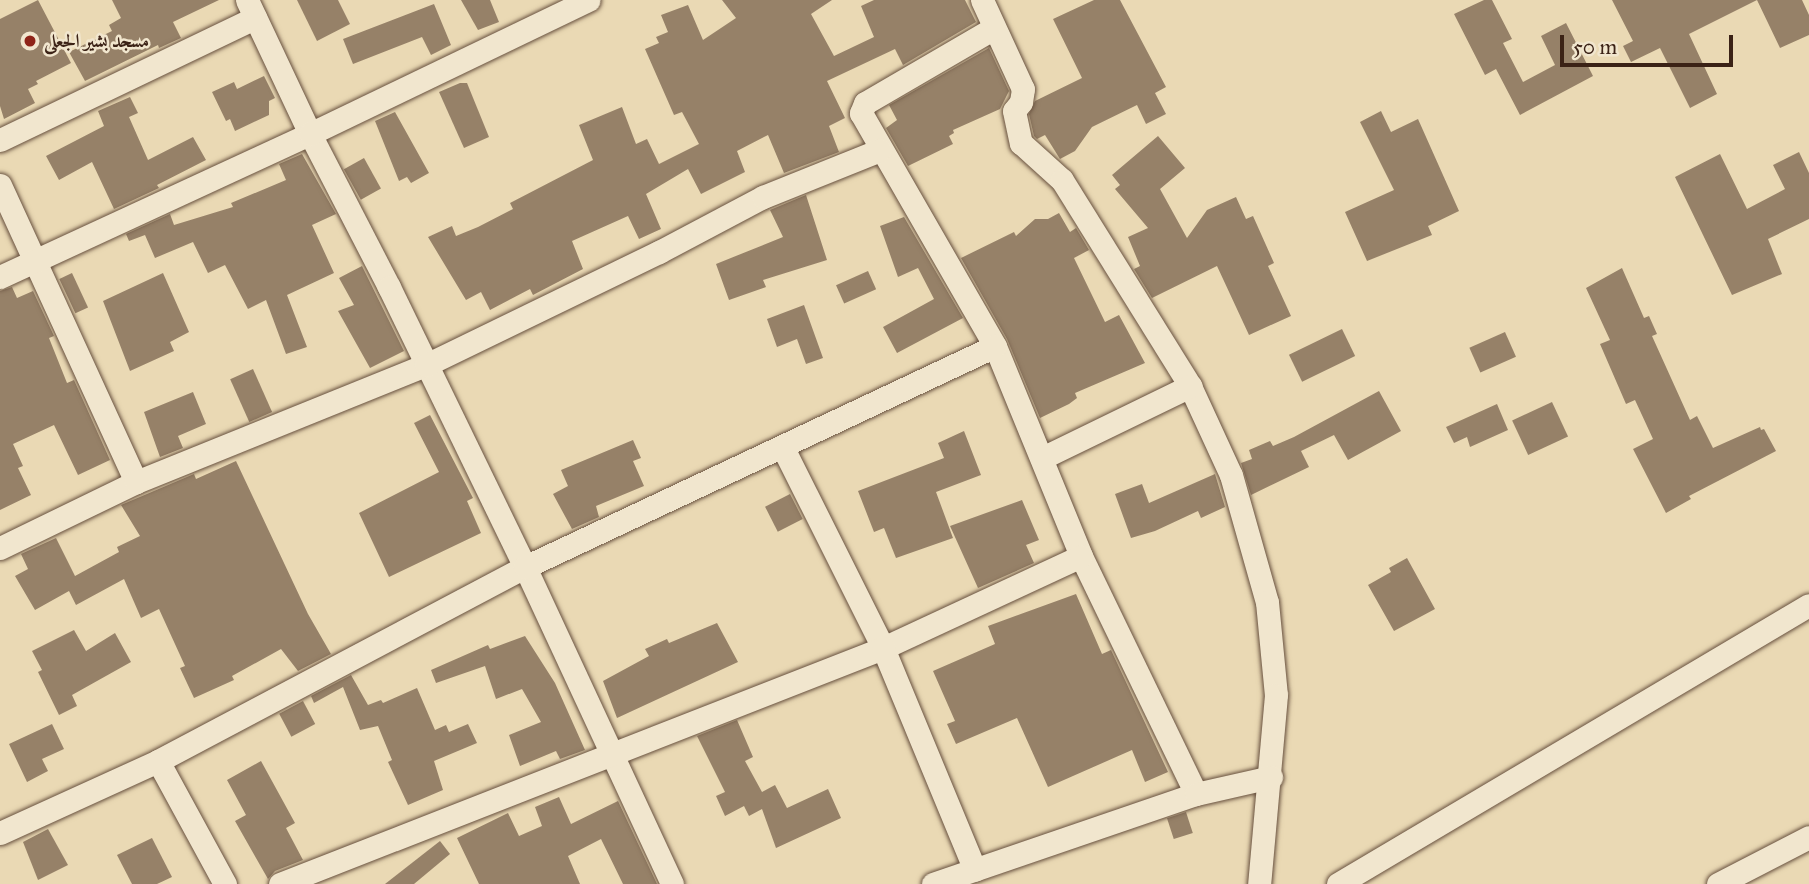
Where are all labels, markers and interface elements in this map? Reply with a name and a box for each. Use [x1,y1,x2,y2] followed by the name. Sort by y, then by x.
[1564,21,1737,65] scale bar
[44,30,149,52] place label: مسجد بشير الجعلى
[22,33,38,49] marker: مسجد بشير الجعلى
[1573,34,1617,60] text: 50 m

